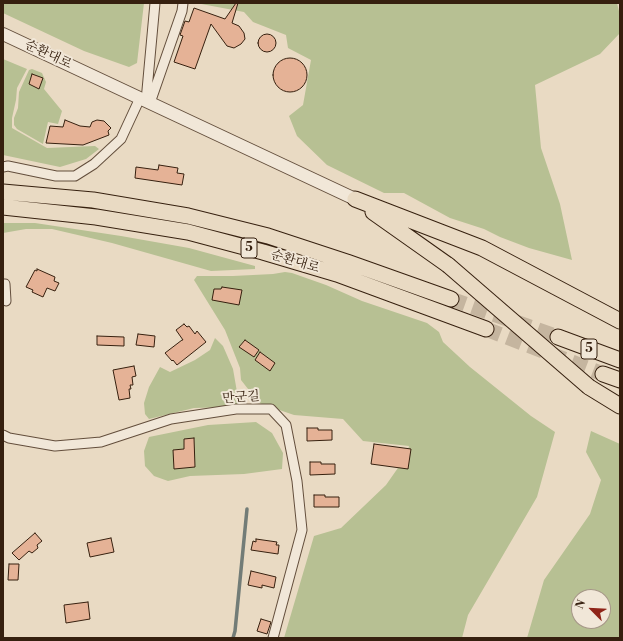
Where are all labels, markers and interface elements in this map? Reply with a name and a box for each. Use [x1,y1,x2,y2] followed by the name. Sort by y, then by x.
[22,37,74,73] street label: 순환대로
[241,238,257,258] road number: 5
[269,247,321,277] street label: 순환대로
[581,339,597,359] road number: 5
[222,389,260,407] street label: 만군길
[571,589,611,629] north arrow
[573,598,589,611] text: N

